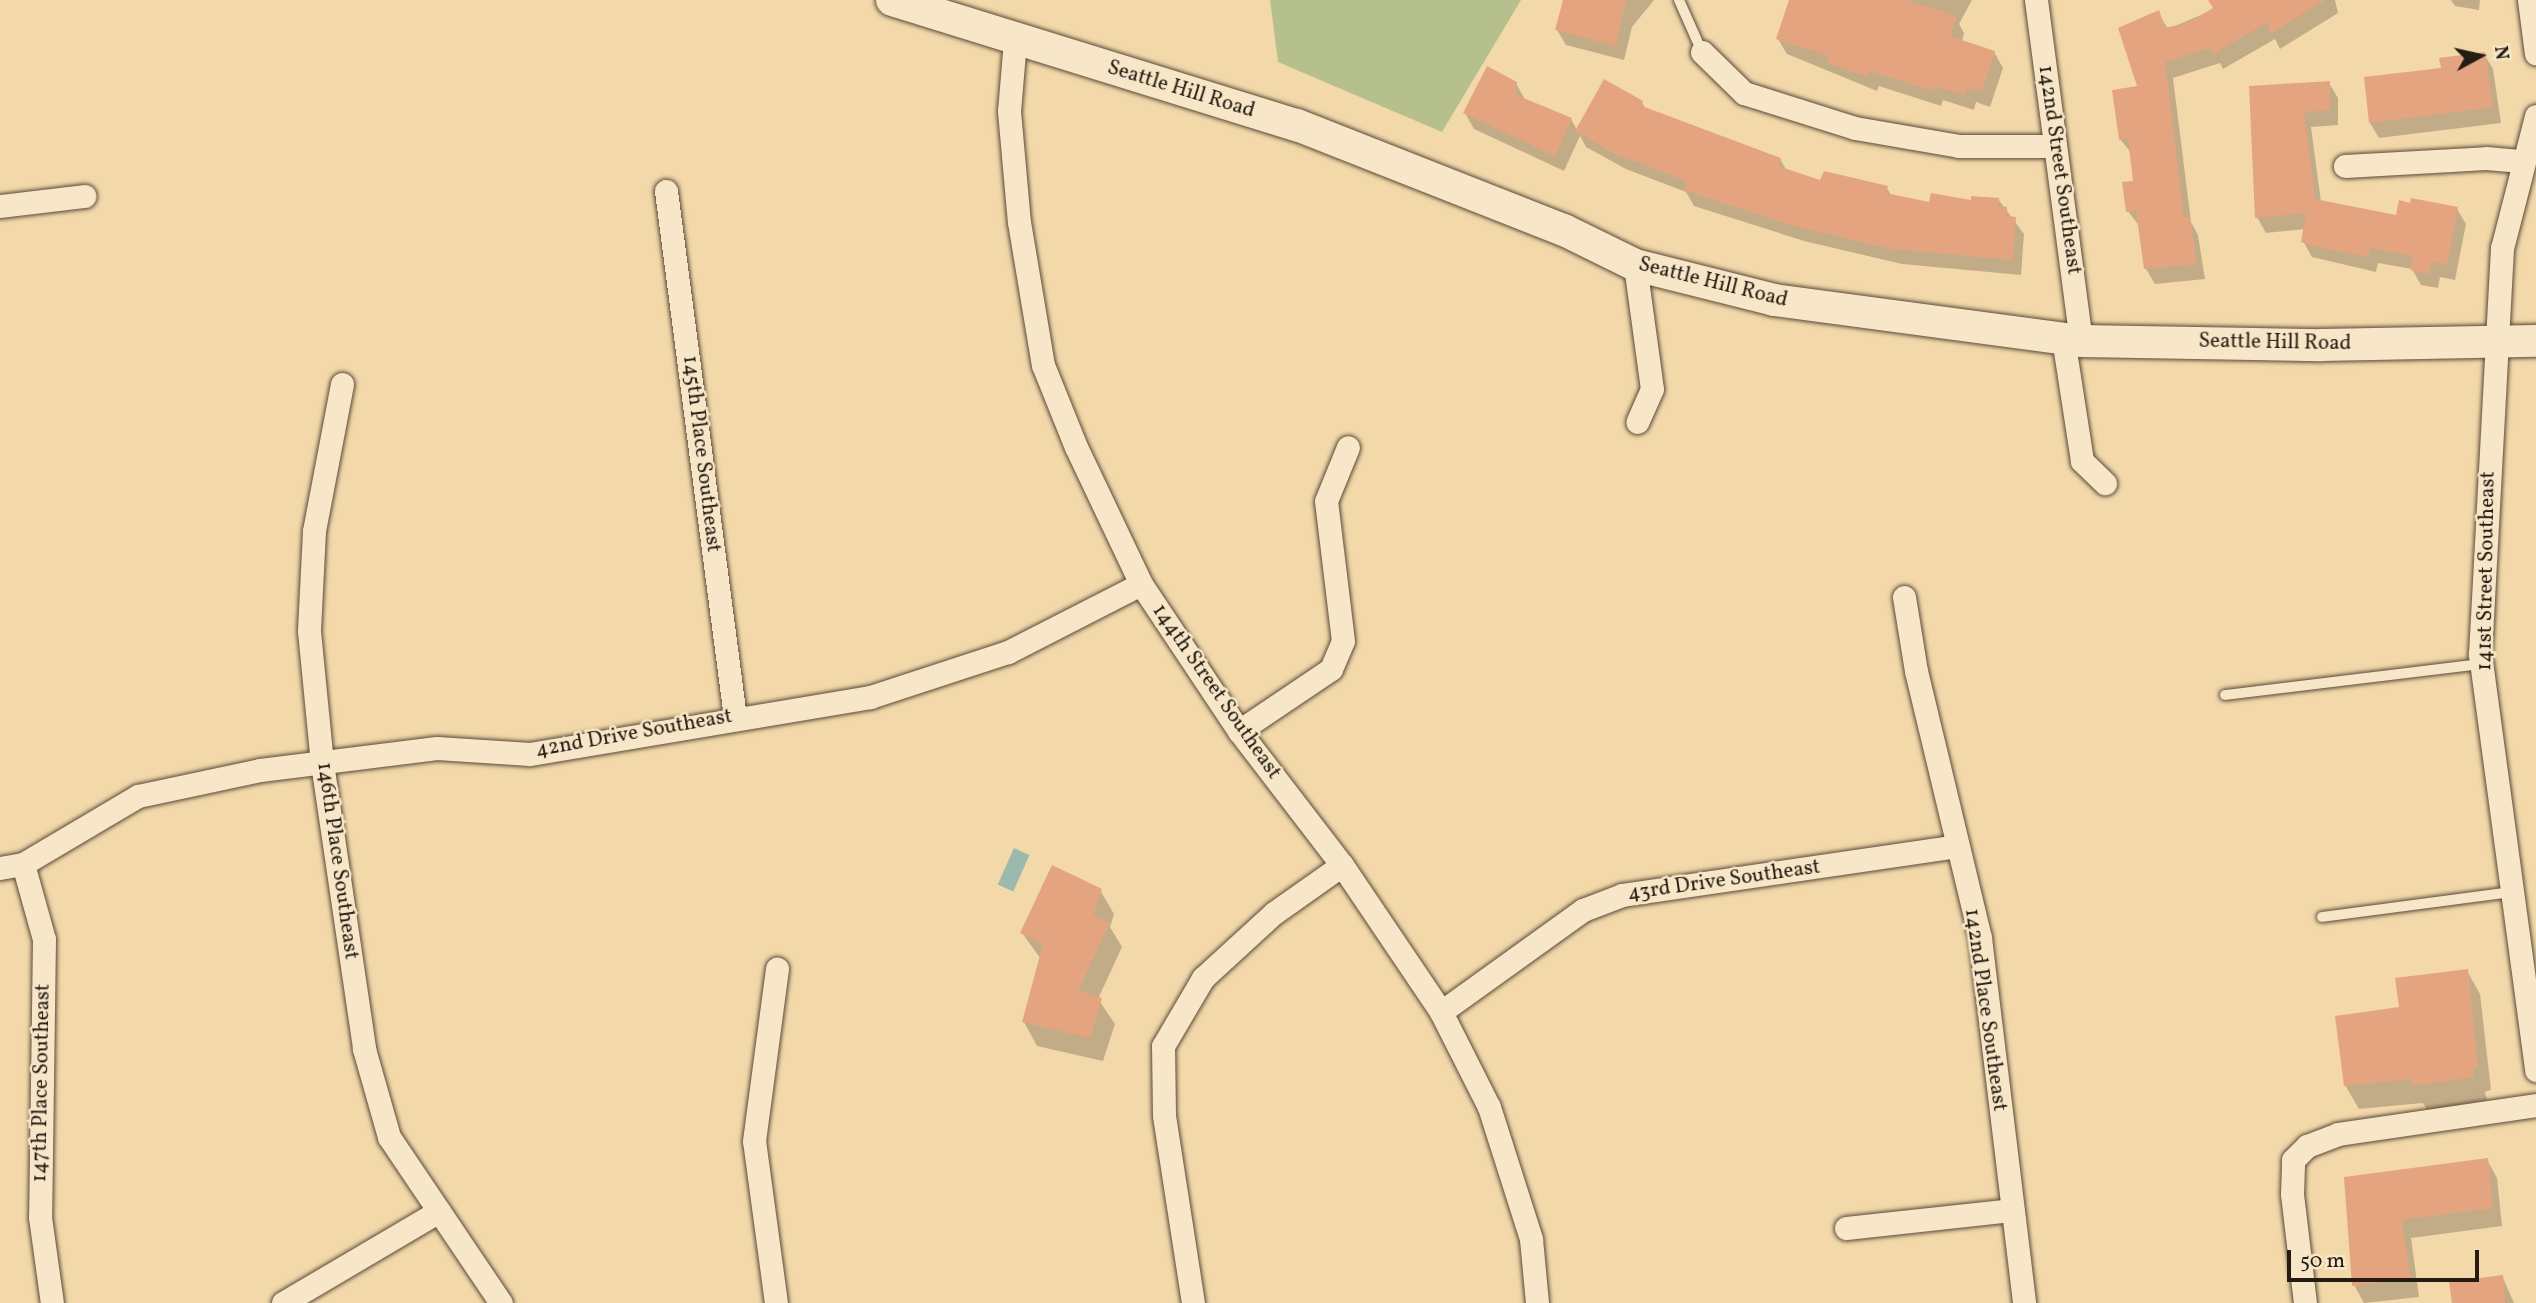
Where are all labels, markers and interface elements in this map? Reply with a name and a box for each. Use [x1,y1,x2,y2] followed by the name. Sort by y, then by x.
[2445,21,2515,91] north arrow
[2487,44,2515,62] text: N
[1104,56,1258,124] street label: Seattle Hill Road
[2032,64,2086,276] street label: 142nd Street Southeast
[1636,252,1790,314] street label: Seattle Hill Road
[2198,329,2352,357] street label: Seattle Hill Road
[676,354,726,554] street label: 145th Place Southeast
[2473,471,2501,671] street label: 141st Street Southeast
[1146,600,1286,784] street label: 144th Street Southeast
[534,704,734,764] street label: 42nd Drive Southeast
[311,761,363,961] street label: 146th Place Southeast
[1626,855,1822,907] street label: 43rd Drive Southeast
[1958,907,2012,1113] street label: 142nd Place Southeast
[28,983,56,1183] street label: 147th Place Southeast
[2291,1236,2484,1280] scale bar
[2300,1247,2345,1276] text: 50 m

